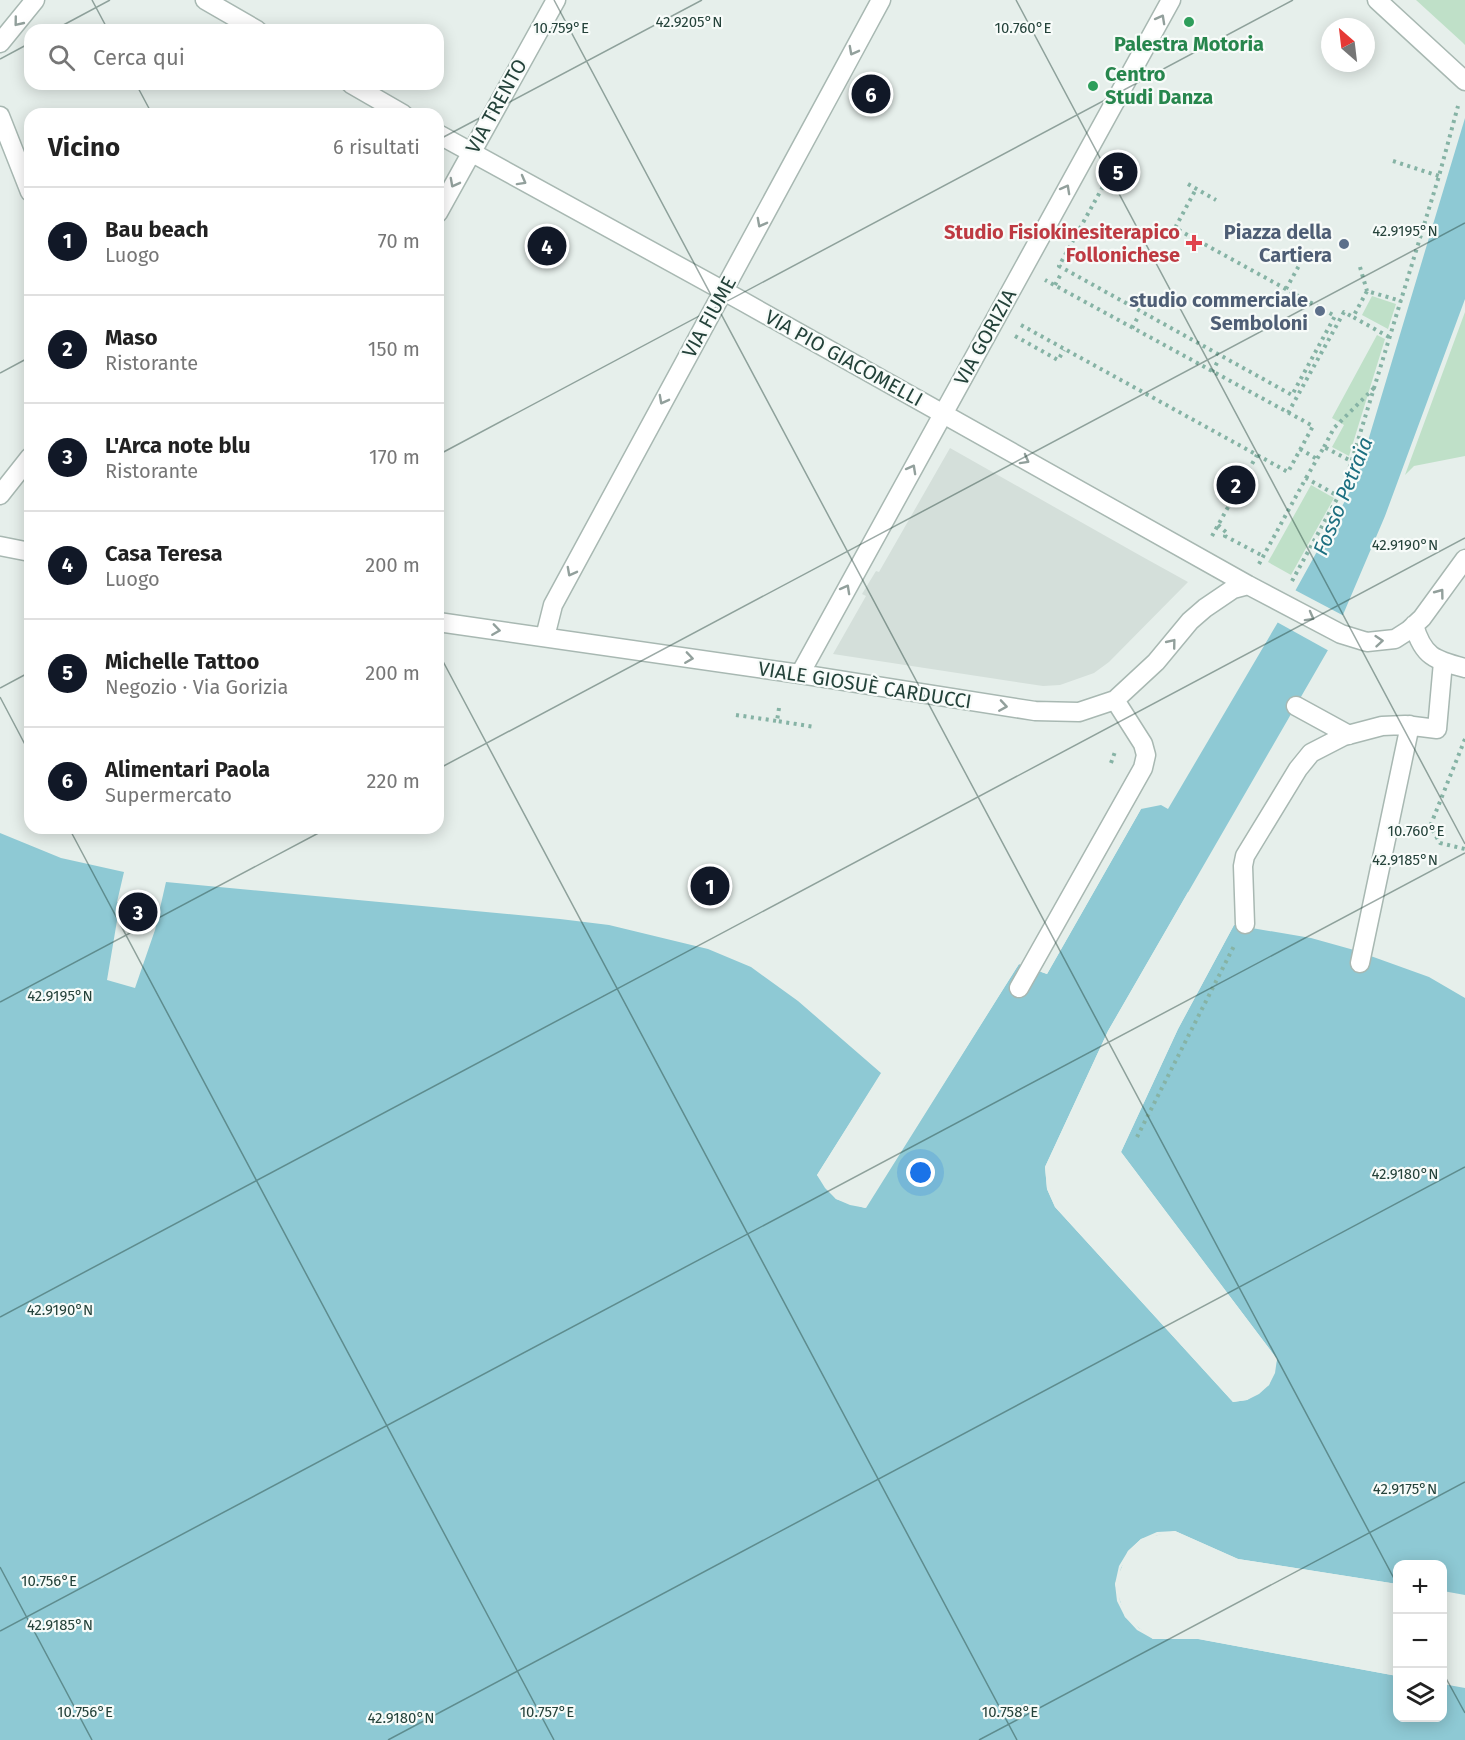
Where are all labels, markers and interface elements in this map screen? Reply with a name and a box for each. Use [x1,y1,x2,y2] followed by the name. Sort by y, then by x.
[655,13,723,31] text: 42.9205°N
[14,15,25,26] one-way arrow
[1154,15,1165,25] one-way arrow
[1182,15,1196,29] marker: Palestra Motoria
[1321,18,1375,72] north arrow
[533,19,589,37] text: 10.759°E
[994,19,1052,37] text: 10.760°E
[24,24,444,90] search box
[1114,32,1264,56] place label: Palestra Motoria
[45,41,78,74] icon: search
[93,44,185,71] text: Cerca qui
[849,45,861,56] one-way arrow
[460,55,532,157] street label: VIA TRENTO
[1105,62,1213,109] place label: Centro Studi Danza
[852,72,890,116] pin: 6
[1086,79,1100,93] marker: Centro Studi Danza
[48,132,120,163] text: Vicino
[333,135,420,159] text: 6 risultati
[1098,150,1138,195] pin: 5
[516,174,526,185] one-way arrow
[450,177,461,187] one-way arrow
[1059,185,1071,196] one-way arrow
[105,216,209,243] text: Bau beach
[757,217,768,227] one-way arrow
[944,220,1180,267] place label: Studio Fisiokinesiterapico Follonichese
[1224,220,1332,267] place label: Piazza della Cartiera
[1372,222,1438,240] text: 42.9195°N
[528,224,566,268] pin: 4
[63,229,72,253] text: 1
[378,229,420,253] text: 70 m
[1185,234,1203,252] marker: Studio Fisiokinesiterapico Follonichese
[1337,237,1351,251] marker: Piazza della Cartiera
[105,243,160,267] text: Luogo
[677,272,741,362] street label: VIA FIUME
[949,284,1021,389] street label: VIA GORIZIA
[1129,288,1308,335] place label: studio commerciale Semboloni
[1313,304,1327,318] marker: studio commerciale Semboloni
[761,305,927,411] street label: VIA PIO GIACOMELLI
[105,324,158,351] text: Maso
[62,337,73,361] text: 2
[368,337,420,361] text: 150 m
[105,351,198,375] text: Ristorante
[659,394,670,404] one-way arrow
[105,432,251,459] text: L'Arca note blu
[1307,433,1379,559] water label: Fosso Petraia
[62,445,73,469] text: 3
[369,445,420,469] text: 170 m
[1019,452,1030,464] one-way arrow
[105,459,198,483] text: Ristorante
[1216,462,1256,508] pin: 2
[905,465,916,475] one-way arrow
[1372,536,1438,554] text: 42.9190°N
[105,540,223,567] text: Casa Teresa
[62,553,73,577] text: 4
[365,553,420,577] text: 200 m
[567,566,578,576] one-way arrow
[105,567,160,591] text: Luogo
[839,585,850,595] one-way arrow
[1433,588,1444,599] one-way arrow
[1303,610,1314,621] one-way arrow
[491,624,501,636] one-way arrow
[1375,635,1384,648] one-way arrow
[1165,639,1176,650] one-way arrow
[105,648,259,675] text: Michelle Tattoo
[684,651,694,663] one-way arrow
[757,656,973,714] street label: VIALE GIOSUÈ CARDUCCI
[62,661,73,685] text: 5
[365,661,420,685] text: 200 m
[105,675,289,699] text: Negozio · Via Gorizia
[998,699,1008,712] one-way arrow
[105,756,270,783] text: Alimentari Paola
[62,769,73,793] text: 6
[367,769,420,793] text: 220 m
[105,783,232,807] text: Supermercato
[1387,822,1445,840] text: 10.760°E
[1372,851,1438,869] text: 42.9185°N
[690,864,730,908] pin: 1
[118,890,158,934] pin: 3
[27,987,93,1005] text: 42.9195°N
[906,1158,935,1187] your location
[1371,1165,1439,1183] text: 42.9180°N
[27,1301,93,1319] text: 42.9190°N
[1373,1480,1437,1498] text: 42.9175°N
[1393,1560,1447,1722] map controls
[1393,1560,1447,1614] button: +
[21,1572,77,1590] text: 10.756°E
[1393,1614,1447,1668] button: −
[27,1616,93,1634] text: 42.9185°N
[1393,1668,1447,1722] button: layers
[57,1703,113,1721] text: 10.756°E
[520,1703,574,1721] text: 10.757°E
[982,1703,1038,1721] text: 10.758°E
[367,1709,435,1727] text: 42.9180°N

